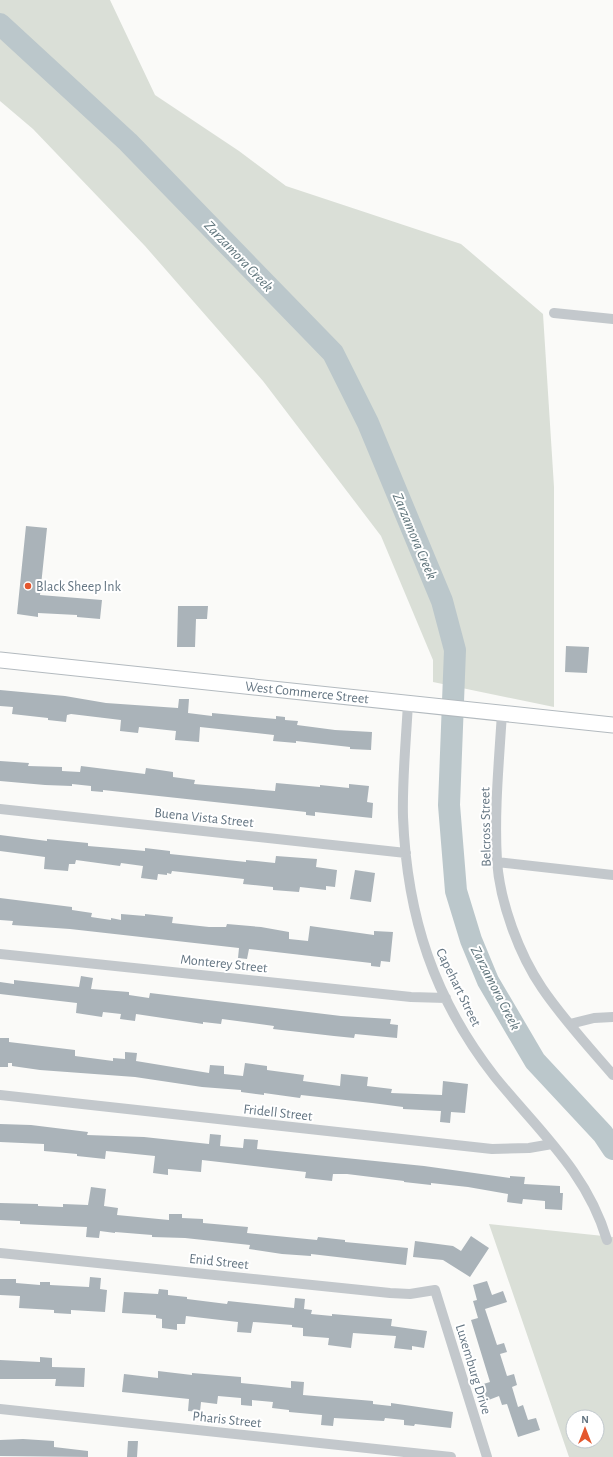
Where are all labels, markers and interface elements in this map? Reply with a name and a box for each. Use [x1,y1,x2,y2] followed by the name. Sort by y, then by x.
[201,218,276,295] water label: Zarzamora Creek
[390,491,439,582] water label: Zarzamora Creek
[36,580,121,594] place label: Black Sheep Ink
[23,581,33,591] marker: Black Sheep Ink
[244,680,370,707] street label: West Commerce Street
[478,787,494,867] street label: Belcross Street
[154,806,255,830] street label: Buena Vista Street
[468,944,523,1033] water label: Zarzamora Creek
[433,946,483,1029] street label: Capehart Street
[180,952,269,976] street label: Monterey Street
[243,1102,314,1124] street label: Fridell Street
[188,1252,250,1272] street label: Enid Street
[453,1323,493,1416] street label: Luxemburg Drive
[192,1409,263,1431] street label: Pharis Street
[565,1409,605,1449] north arrow
[581,1414,589,1425] text: N

